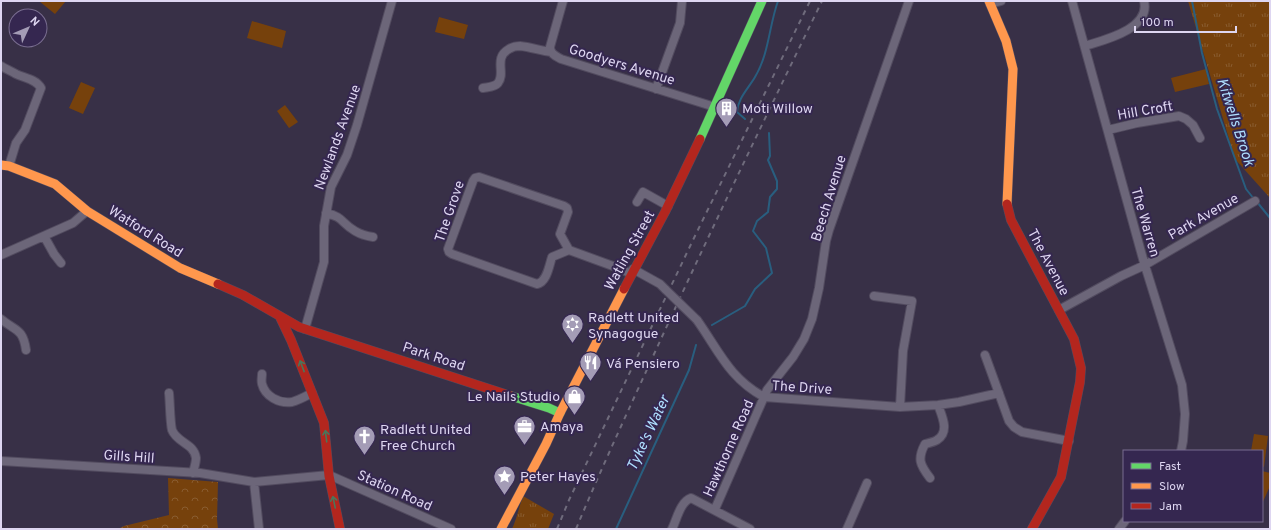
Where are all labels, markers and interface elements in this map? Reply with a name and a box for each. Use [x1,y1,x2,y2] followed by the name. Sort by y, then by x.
[8,8,48,48] north arrow
[1135,8,1236,34] scale bar
[27,14,42,29] text: N
[1141,15,1174,31] text: 100 m
[566,41,677,90] street label: Goodyers Avenue
[1211,76,1258,169] water label: Kitwells Brook
[312,83,365,192] street label: Newlands Avenue
[713,95,739,128] building icon: Moti Willow
[1116,98,1174,125] street label: Hill Croft
[742,101,813,118] place label: Moti Willow
[808,153,851,244] street label: Beech Avenue
[432,178,469,245] street label: The Grove
[1126,186,1163,259] street label: The Warren
[1166,190,1242,244] street label: Park Avenue
[105,203,186,262] street label: Watford Road
[601,208,659,294] street label: Watling Street
[1023,226,1072,299] street label: The Avenue
[588,310,679,343] place label: Radlett United Synagogue
[559,312,585,345] synagogue icon: Radlett United Synagogue
[400,339,467,375] street label: Park Road
[578,350,604,383] restaurant icon: Vá Pensiero
[606,356,680,373] place label: Vá Pensiero
[297,361,305,373] one-way arrow
[771,378,833,399] street label: The Drive
[562,383,588,416] shop icon: Le Nails Studio
[467,389,560,406] place label: Le Nails Studio
[624,392,676,475] water label: Tyke's Water
[700,398,758,500] street label: Hawthorne Road
[512,413,538,446] office icon: Amaya
[540,419,583,436] place label: Amaya
[380,422,471,455] place label: Radlett United Free Church
[352,424,378,457] church icon: Radlett United Free Church
[322,430,330,443] one-way arrow
[103,447,155,468] street label: Gills Hill
[1123,450,1263,522] legend
[1159,459,1181,475] text: Fast
[492,463,518,496] place icon: Peter Hayes
[354,467,435,515] street label: Station Road
[520,469,596,486] place label: Peter Hayes
[1159,479,1185,495] text: Slow
[329,496,337,509] one-way arrow
[1159,499,1182,515] text: Jam

